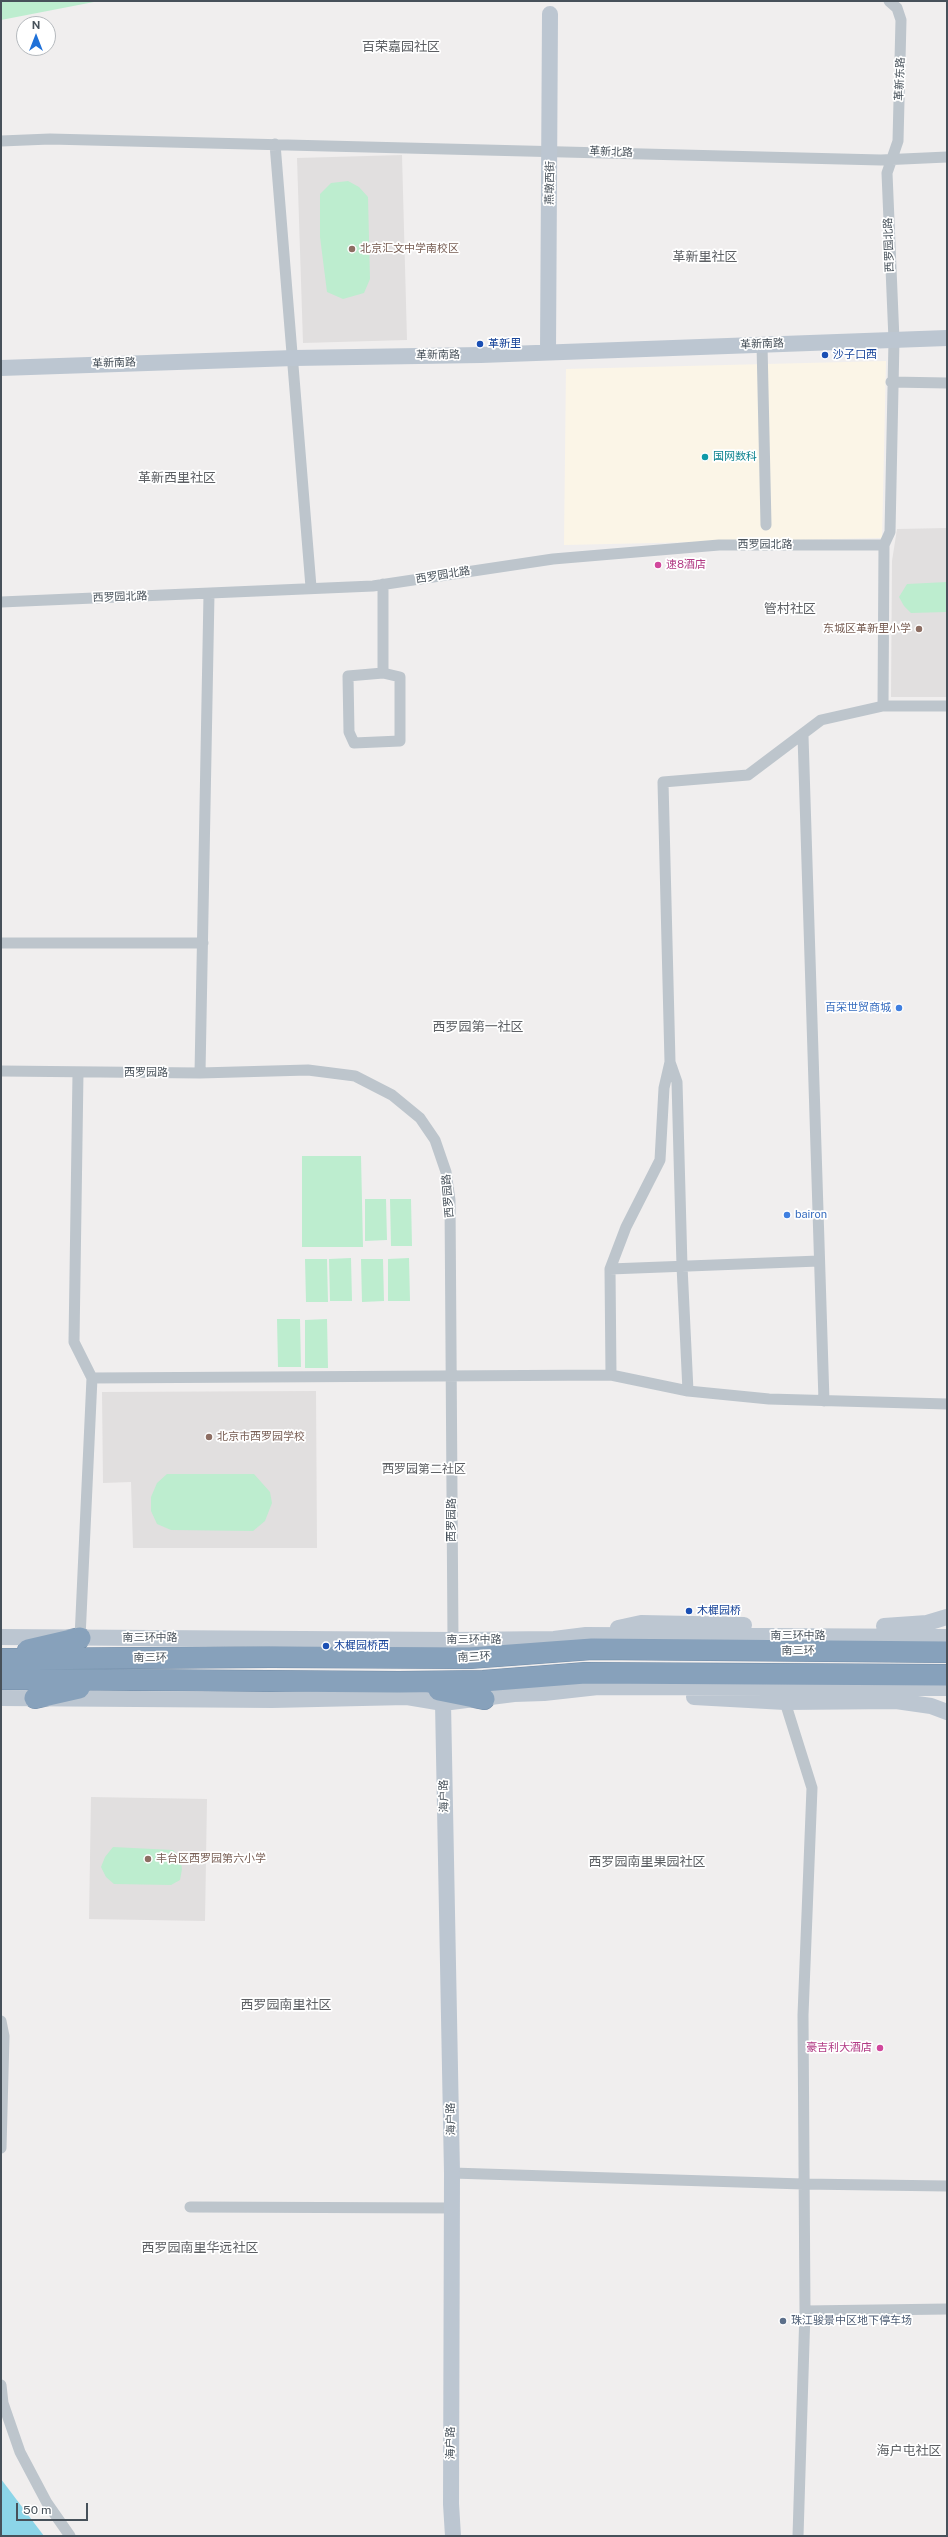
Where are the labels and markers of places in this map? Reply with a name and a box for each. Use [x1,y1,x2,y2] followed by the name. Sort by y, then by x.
[360,242,459,256] place label: 北京汇文中学南校区
[347,244,357,254] marker: 北京汇文中学南校区
[488,337,521,351] place label: 革新里
[475,339,485,349] marker: 革新里
[833,348,877,362] place label: 沙子口西
[820,350,830,360] marker: 沙子口西
[713,450,757,464] place label: 国网数科
[700,452,710,462] marker: 国网数科
[666,558,706,572] place label: 速8酒店
[653,560,663,570] marker: 速8酒店
[823,622,911,636] place label: 东城区革新里小学
[914,624,924,634] marker: 东城区革新里小学
[825,1001,891,1015] place label: 百荣世贸商城
[894,1003,904,1013] marker: 百荣世贸商城
[795,1208,827,1222] place label: bairon
[782,1210,792,1220] marker: bairon
[217,1430,305,1444] place label: 北京市西罗园学校
[204,1432,214,1442] marker: 北京市西罗园学校
[697,1604,741,1618] place label: 木樨园桥
[684,1606,694,1616] marker: 木樨园桥
[334,1639,389,1653] place label: 木樨园桥西
[321,1641,331,1651] marker: 木樨园桥西
[156,1852,266,1866] place label: 丰台区西罗园第六小学
[143,1854,153,1864] marker: 丰台区西罗园第六小学
[806,2041,872,2055] place label: 豪吉利大酒店
[875,2043,885,2053] marker: 豪吉利大酒店
[791,2314,912,2328] place label: 珠江骏景中区地下停车场
[778,2316,788,2326] marker: 珠江骏景中区地下停车场

